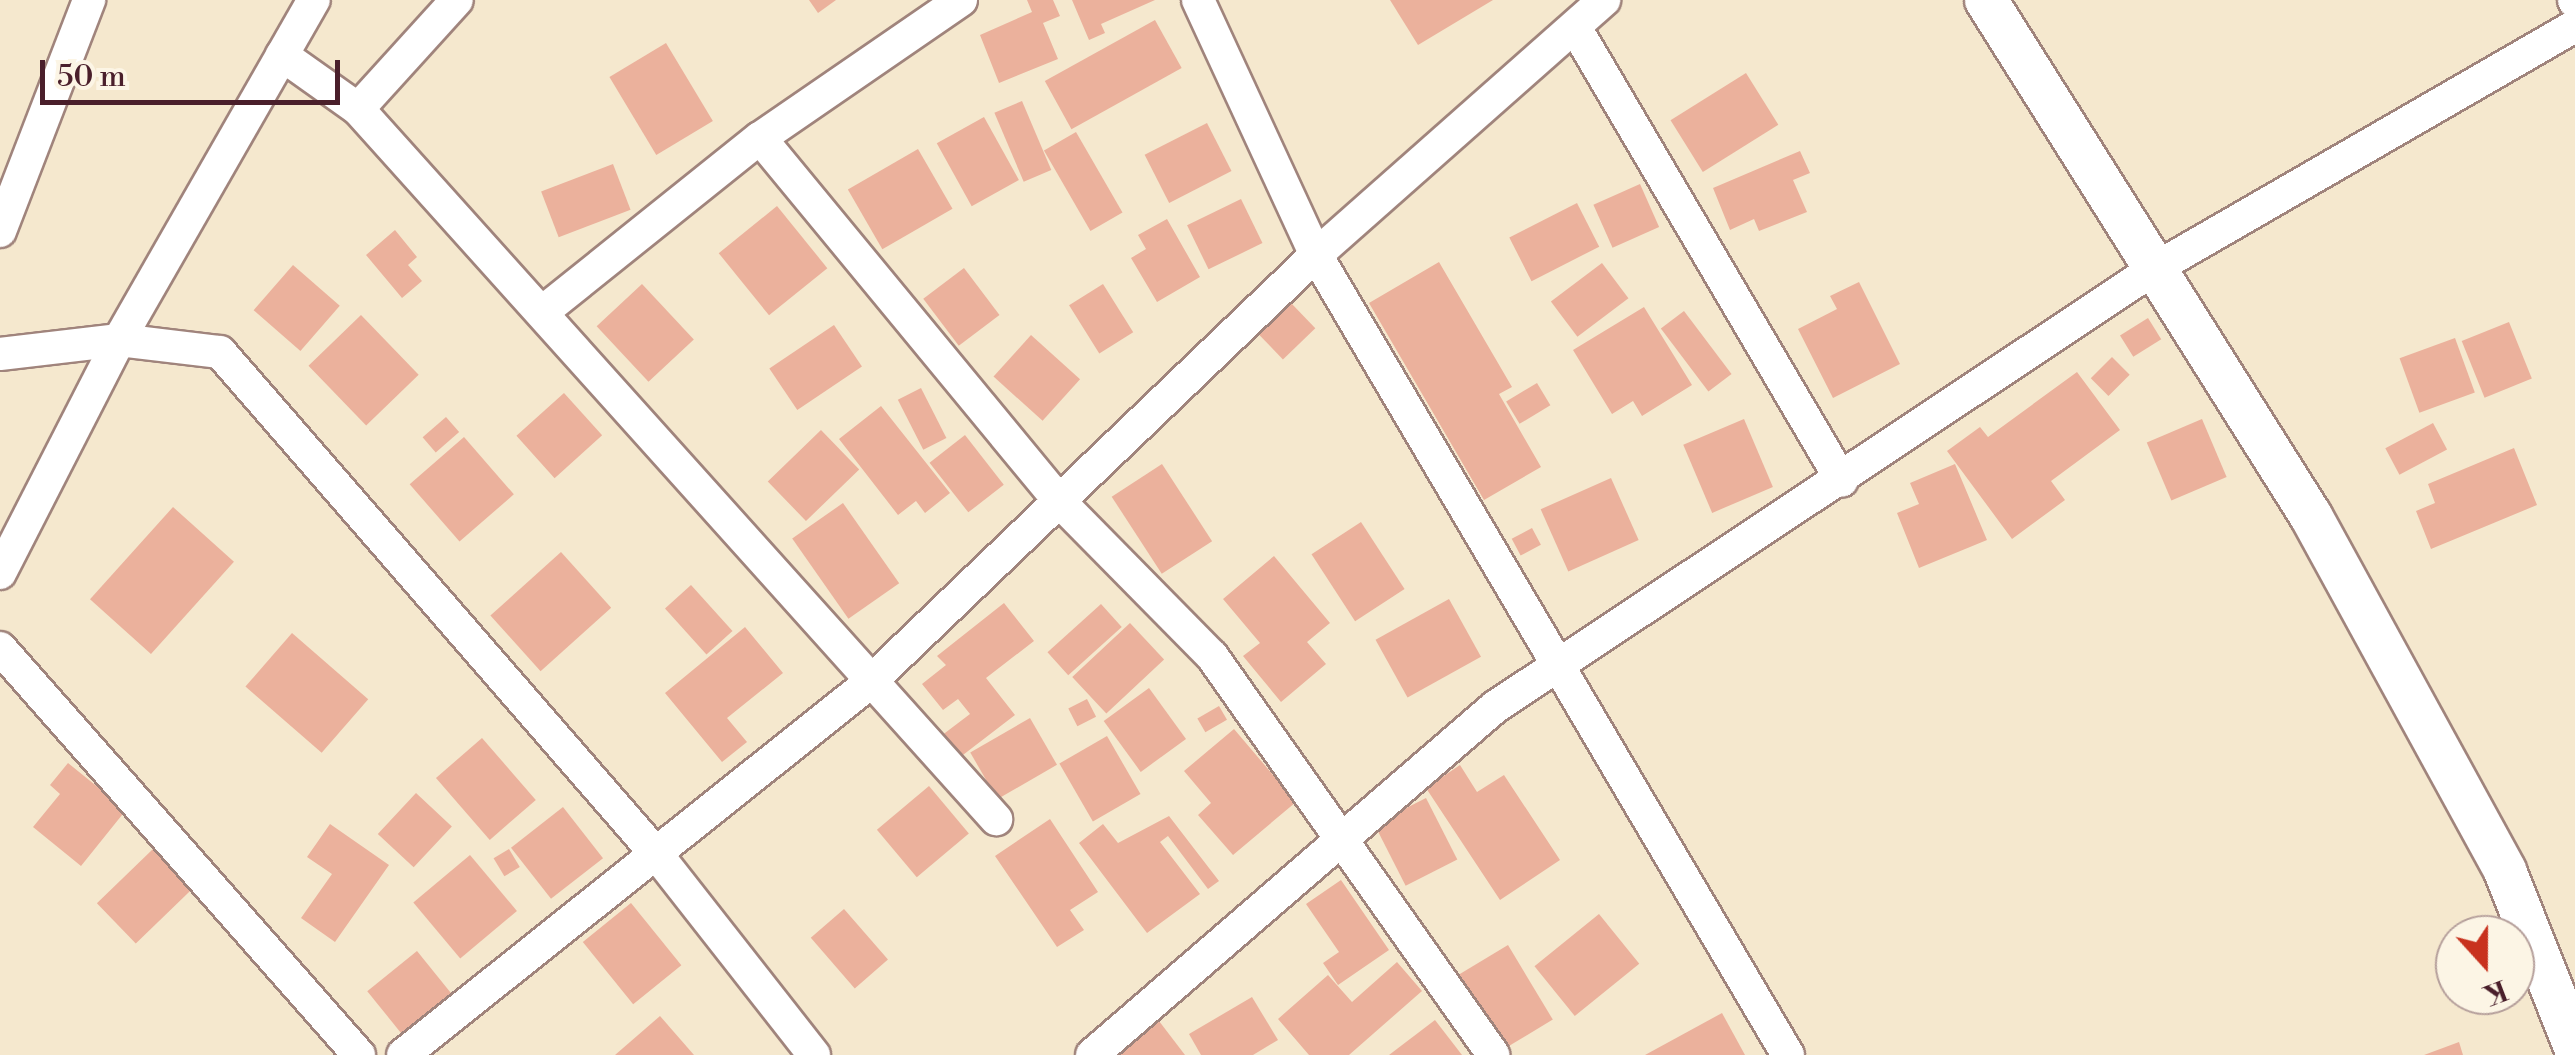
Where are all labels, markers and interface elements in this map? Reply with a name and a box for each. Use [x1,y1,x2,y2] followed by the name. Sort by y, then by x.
[45,40,345,102] scale bar
[57,58,126,96] text: 50 m
[2435,915,2535,1015] north arrow
[2478,971,2512,1012] text: K

